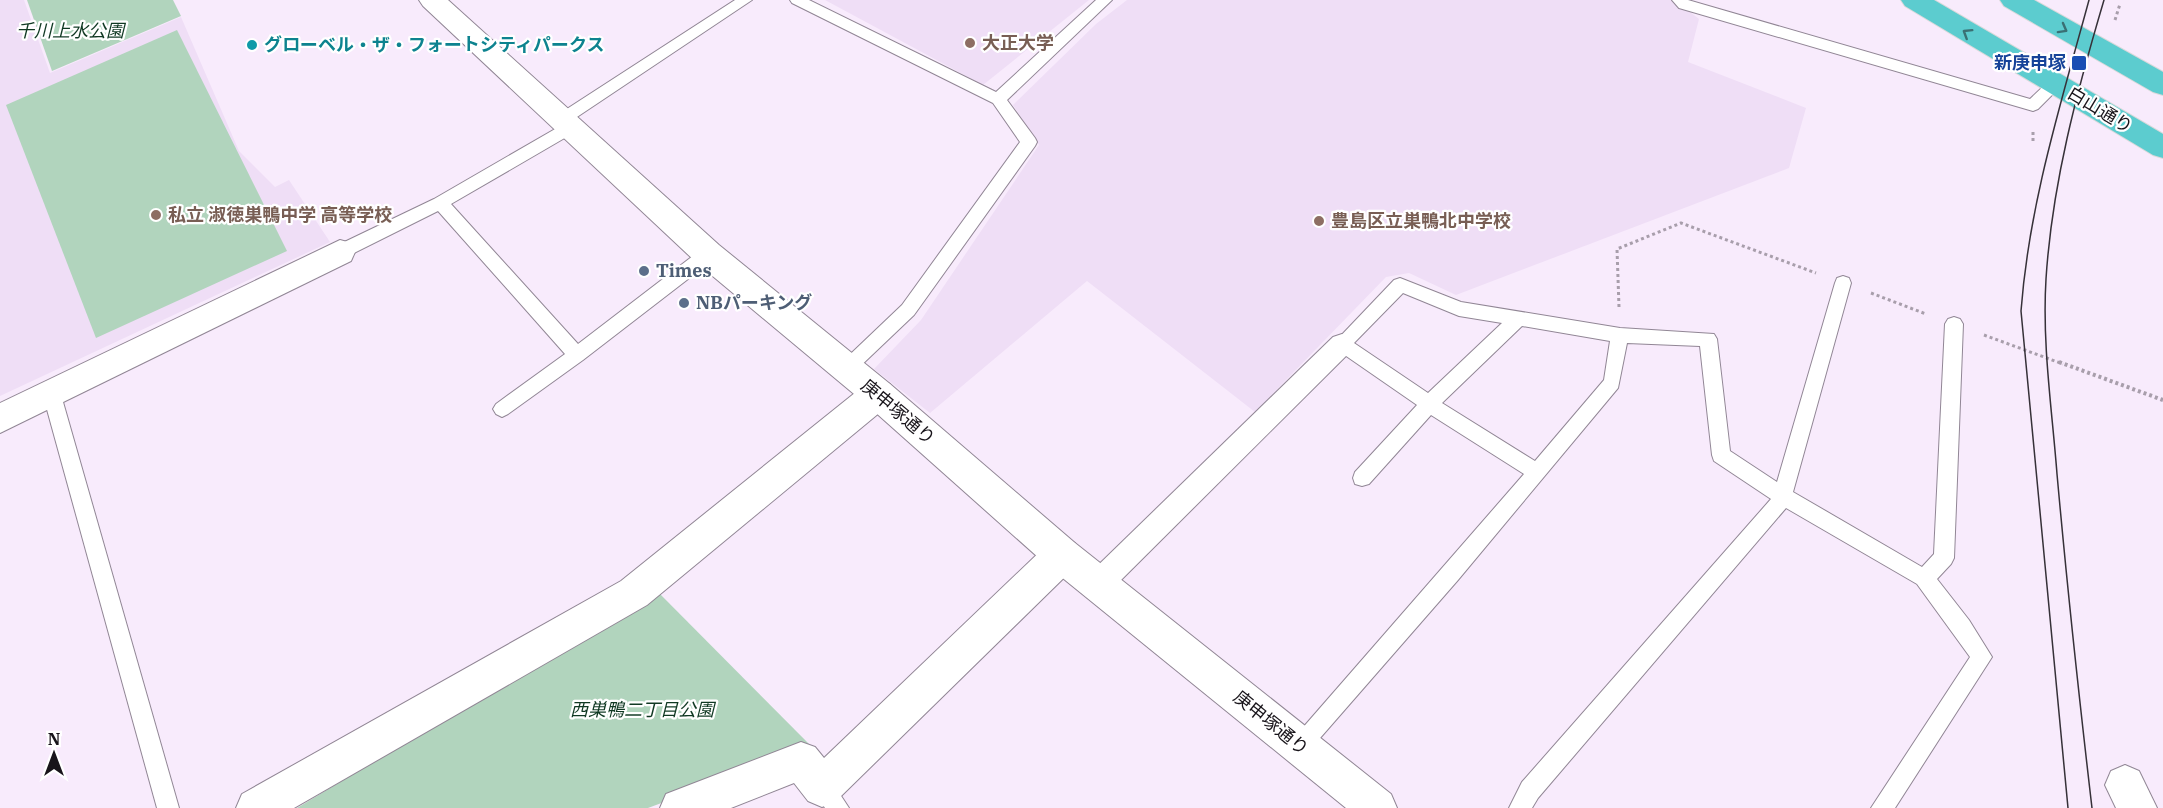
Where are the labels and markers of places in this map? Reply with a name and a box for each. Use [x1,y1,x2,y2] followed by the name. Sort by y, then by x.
[982,31,1054,54] place label: 大正大学
[264,33,604,56] place label: グローベル・ザ・フォートシティパークス
[963,36,977,50] marker: 大正大学
[245,38,259,52] marker: グローベル・ザ・フォートシティパークス
[1994,51,2066,74] place label: 新庚申塚
[2070,54,2088,72] marker: 新庚申塚
[168,203,392,226] place label: 私立 淑徳巣鴨中学 高等学校
[149,208,163,222] marker: 私立 淑徳巣鴨中学 高等学校
[1331,209,1511,232] place label: 豊島区立巣鴨北中学校
[1312,214,1326,228] marker: 豊島区立巣鴨北中学校
[656,259,712,282] place label: Times
[637,264,651,278] marker: Times
[696,291,812,314] place label: NBパーキング
[677,296,691,310] marker: NBパーキング

